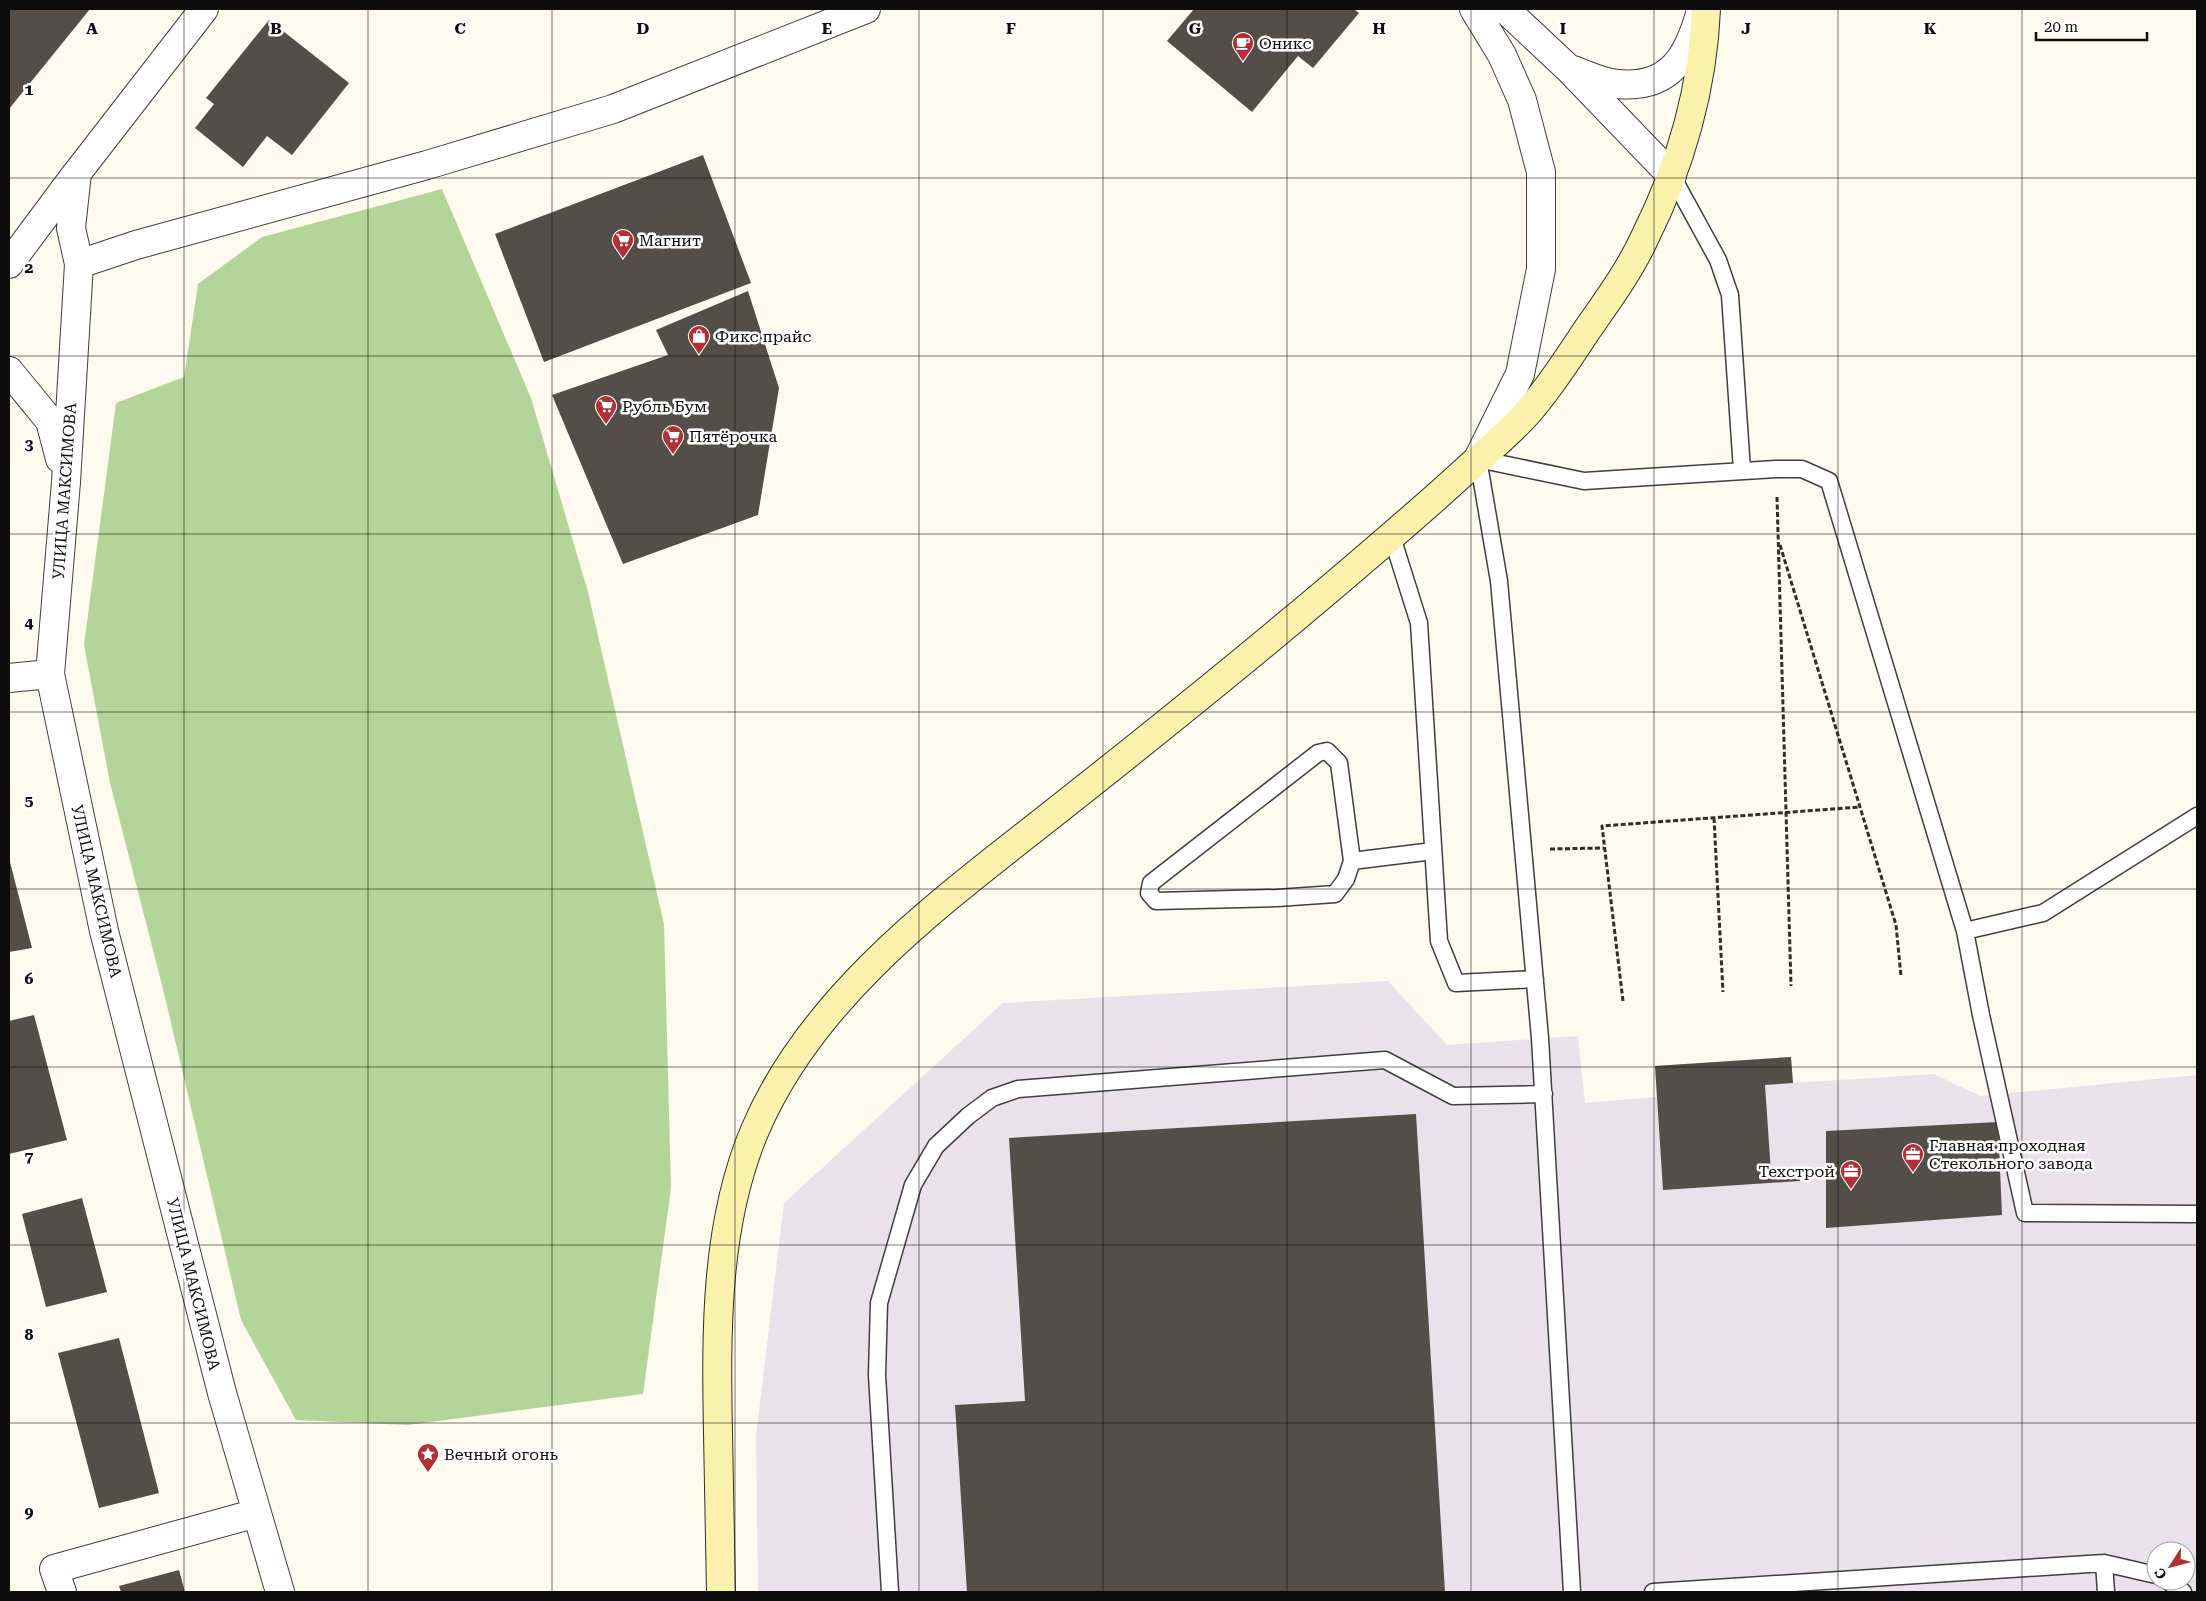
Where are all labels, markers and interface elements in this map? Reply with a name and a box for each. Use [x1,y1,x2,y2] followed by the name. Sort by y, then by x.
[2036,10,2147,42] scale bar
[2044,18,2079,36] text: 20 m
[86,19,98,38] text: A
[270,19,282,38] text: B
[454,19,466,38] text: C
[637,19,650,38] text: D
[822,19,832,38] text: E
[1006,19,1016,38] text: F
[1189,19,1202,38] text: G
[1372,19,1386,38] text: H
[1560,19,1566,38] text: I
[1741,19,1751,38] text: J
[1924,19,1937,38] text: K
[1231,31,1255,62] cafe icon: Оникс
[1259,34,1311,53] place label: Оникс
[25,80,34,99] text: 1
[611,228,635,259] supermarket icon: Магнит
[639,231,701,250] place label: Магнит
[25,258,34,277] text: 2
[687,324,711,355] shop icon: Фикс прайс
[715,327,811,346] place label: Фикс прайс
[594,394,618,425] supermarket icon: Рубль Бум
[622,397,707,416] place label: Рубль Бум
[49,401,80,580] street label: УЛИЦА МАКСИМОВА
[661,424,685,455] supermarket icon: Пятёрочка
[689,427,777,446] place label: Пятёрочка
[25,435,34,454] text: 3
[25,613,34,632] text: 4
[25,791,34,810] text: 5
[67,803,126,980] street label: УЛИЦА МАКСИМОВА
[25,969,34,988] text: 6
[1929,1136,2093,1173] place label: Главная проходная Стекольного завода
[1901,1142,1925,1173] office icon: Главная проходная Стекольного завода
[25,1147,34,1166] text: 7
[1839,1159,1863,1190] office icon: Техстрой
[1759,1162,1835,1181] place label: Техстрой
[163,1196,224,1373] street label: УЛИЦА МАКСИМОВА
[25,1325,34,1344] text: 8
[416,1442,440,1473] place icon: Вечный огонь
[444,1445,559,1464] place label: Вечный огонь
[25,1503,34,1522] text: 9
[2146,1541,2196,1591] north arrow
[2151,1565,2170,1582] text: С

